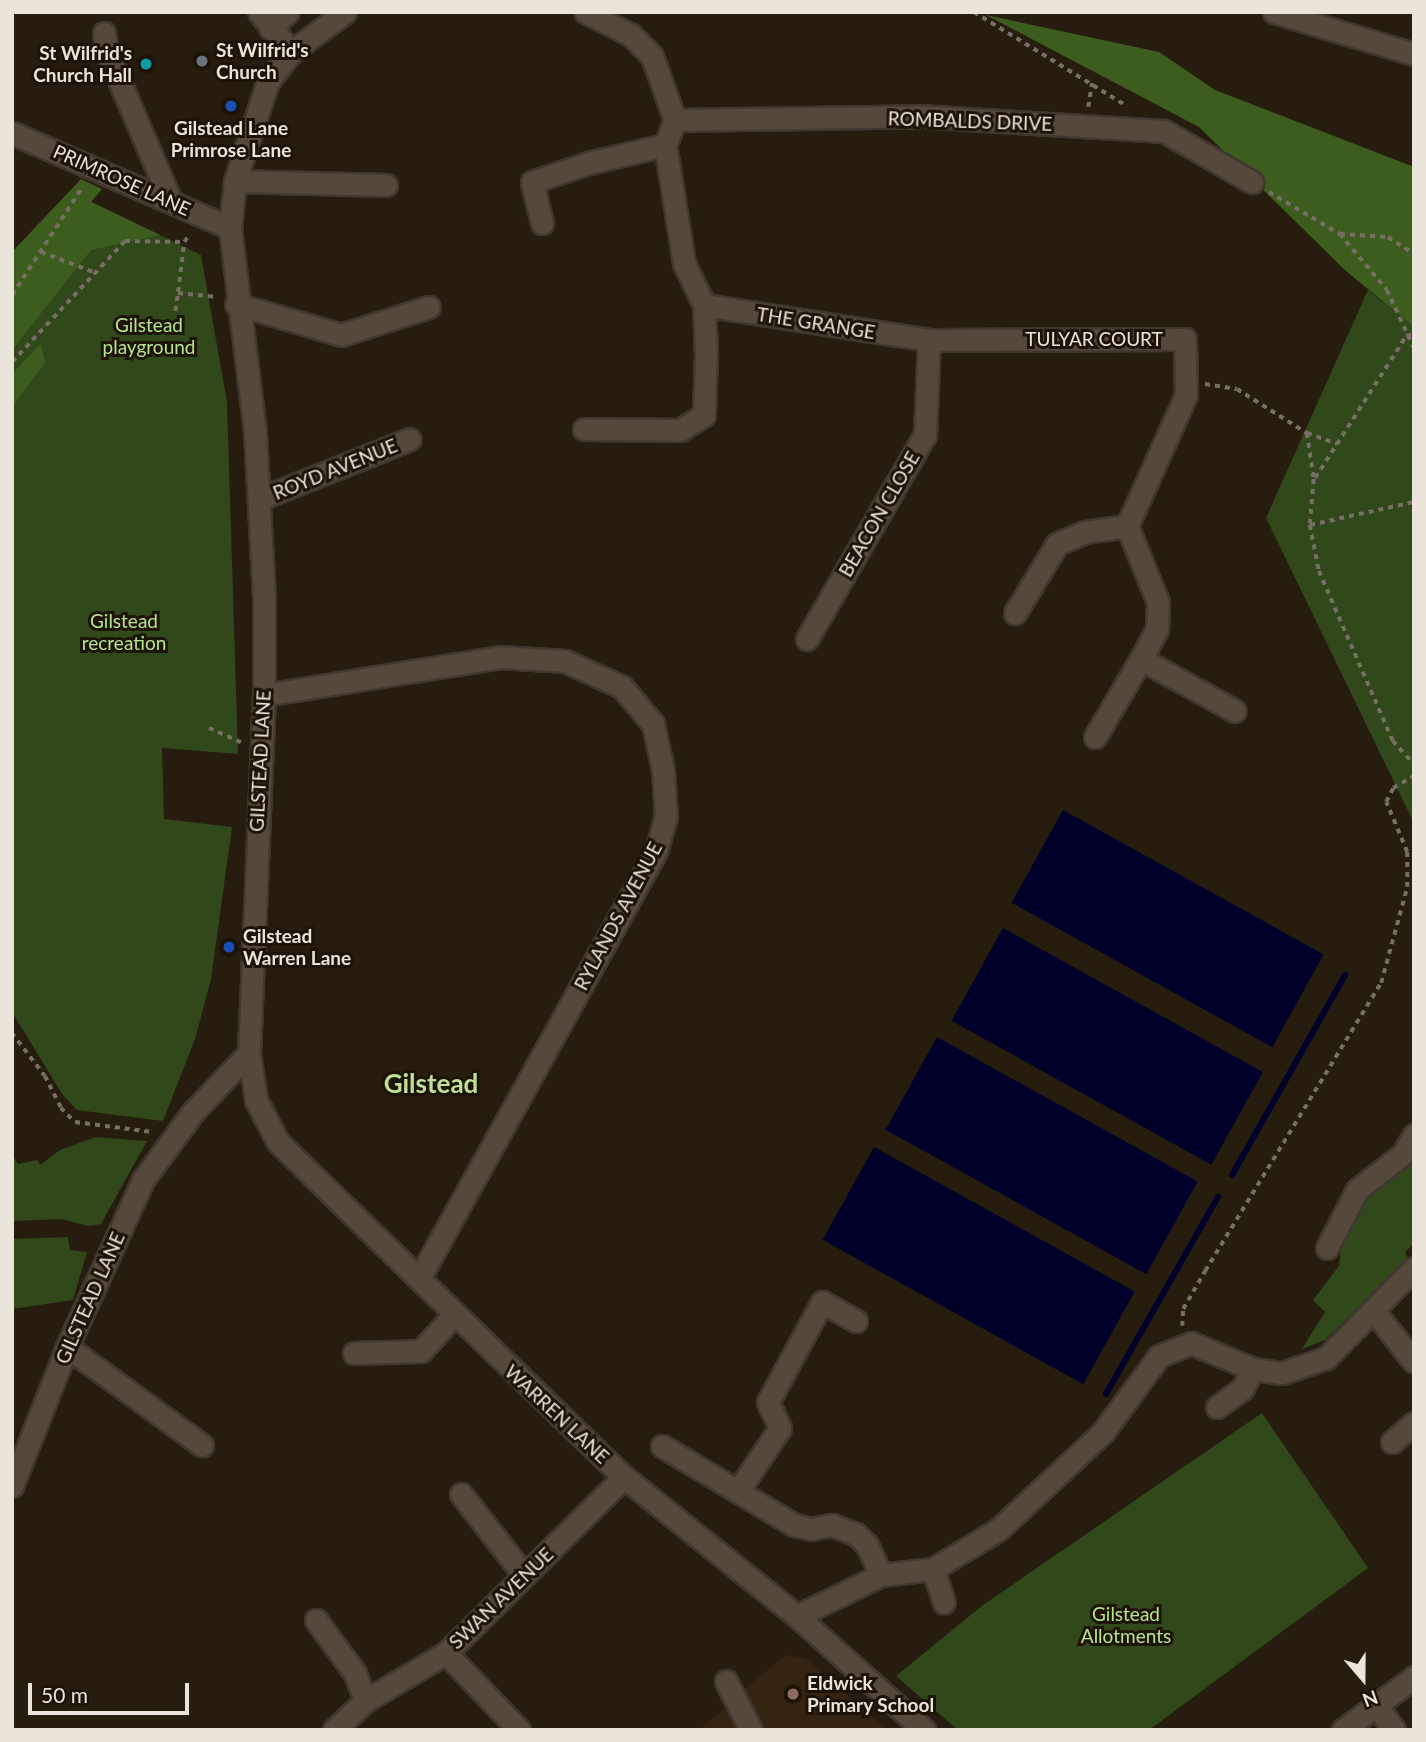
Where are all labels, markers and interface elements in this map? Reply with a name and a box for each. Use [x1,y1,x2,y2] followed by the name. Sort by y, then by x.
[216,39,309,83] place label: St Wilfrid's Church
[33,42,132,86] place label: St Wilfrid's Church Hall
[194,53,210,69] marker: St Wilfrid's Church
[138,56,154,72] marker: St Wilfrid's Church Hall
[223,98,239,114] marker: Gilstead Lane Primrose Lane
[887,107,1053,135] street label: ROMBALDS DRIVE
[171,117,291,161] place label: Gilstead Lane Primrose Lane
[50,140,194,220] street label: PRIMROSE LANE
[755,302,877,344] street label: THE GRANGE
[103,314,195,358] park label: Gilstead playground
[1025,328,1163,350] street label: TULYAR COURT
[269,434,401,504] street label: ROYD AVENUE
[834,447,924,581] street label: BEACON CLOSE
[82,610,166,654] park label: Gilstead recreation
[245,690,275,832] street label: GILSTEAD LANE
[569,838,667,994] street label: RYLANDS AVENUE
[243,925,351,969] place label: Gilstead Warren Lane
[221,939,237,955] marker: Gilstead Warren Lane
[384,1068,478,1100] district label: Gilstead
[51,1229,129,1367] street label: GILSTEAD LANE
[500,1360,614,1468] street label: WARREN LANE
[444,1542,558,1654] street label: SWAN AVENUE
[1081,1603,1171,1647] park label: Gilstead Allotments
[1328,1644,1398,1714] north arrow
[32,1668,192,1712] scale bar
[807,1672,935,1716] place label: Eldwick Primary School
[41,1682,88,1707] text: 50 m
[785,1686,801,1702] marker: Eldwick Primary School
[1360,1686,1381,1713] text: N

